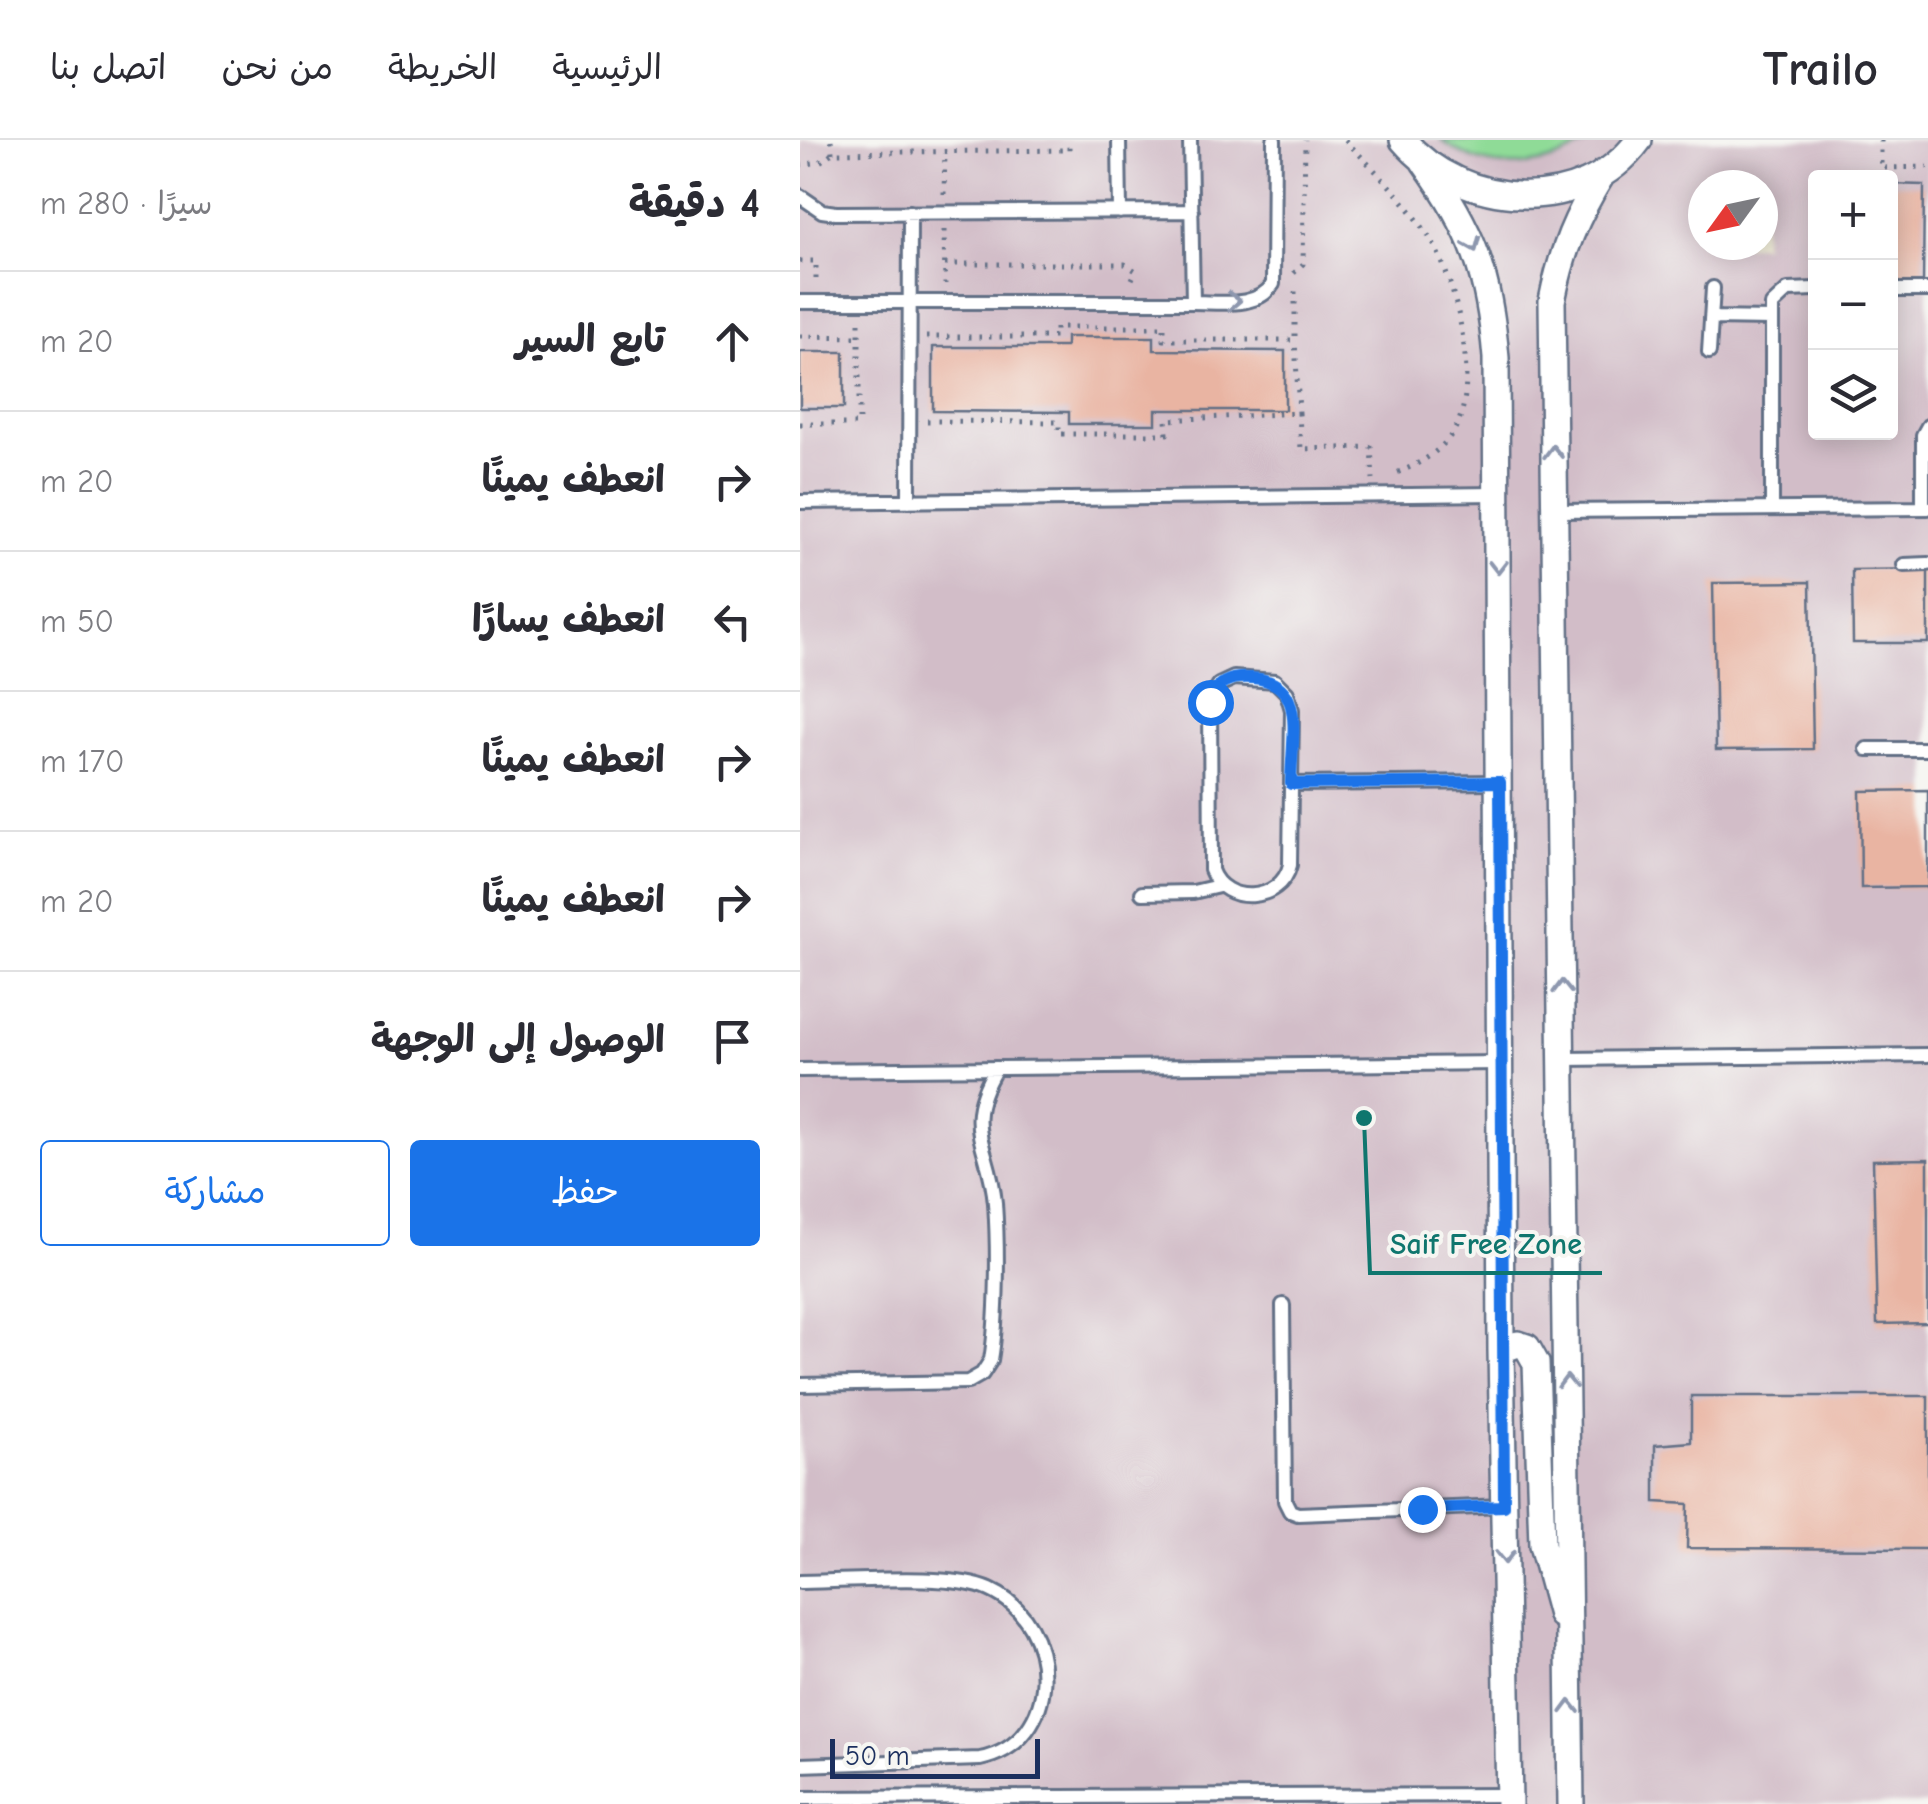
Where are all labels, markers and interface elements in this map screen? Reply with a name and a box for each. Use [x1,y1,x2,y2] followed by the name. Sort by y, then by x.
[1763,42,1878,97] text: Trailo
[50,47,166,88] text: اتصل بنا
[221,47,333,88] text: من نحن
[388,47,497,88] text: الخريطة
[552,47,662,88] text: الرئيسية
[1688,170,1778,260] north arrow
[1808,170,1898,440] map controls
[1808,170,1898,260] button: +
[628,179,760,228] text: 4 دقيقة
[40,185,213,222] text: سيرًا · 280 m
[1462,235,1482,253] one-way arrow
[1808,260,1898,350] button: −
[1226,291,1242,312] one-way arrow
[705,314,760,369] icon: ahead
[516,318,665,362] text: تابع السير
[40,323,113,360] text: 20 m
[1808,350,1898,440] button: layers
[1542,443,1564,458] one-way arrow
[705,454,760,509] icon: right
[482,458,665,502] text: انعطف يمينًا
[40,463,113,500] text: 20 m
[1487,560,1509,576] one-way arrow
[705,594,760,649] icon: left
[472,598,665,642] text: انعطف يسارًا
[40,603,114,640] text: 50 m
[1188,680,1234,726] route start
[705,734,760,789] icon: right
[482,738,665,782] text: انعطف يمينًا
[40,743,124,780] text: 170 m
[705,874,760,929] icon: right
[482,878,665,922] text: انعطف يمينًا
[40,883,113,920] text: 20 m
[1551,978,1573,994] one-way arrow
[705,1014,760,1069] icon: arrive
[371,1018,665,1062] text: الوصول إلى الوجهة
[40,1140,390,1246] button: مشاركة
[410,1140,760,1246] button: حفظ
[1370,1213,1602,1273] callout: Saif Free Zone
[1390,1227,1582,1262] text: Saif Free Zone
[1556,1373,1577,1389] one-way arrow
[1400,1487,1446,1533] route end
[1494,1550,1516,1565] one-way arrow
[1559,1698,1581,1714] one-way arrow
[830,1734,1040,1778] scale bar
[845,1740,910,1772] text: 50 m

